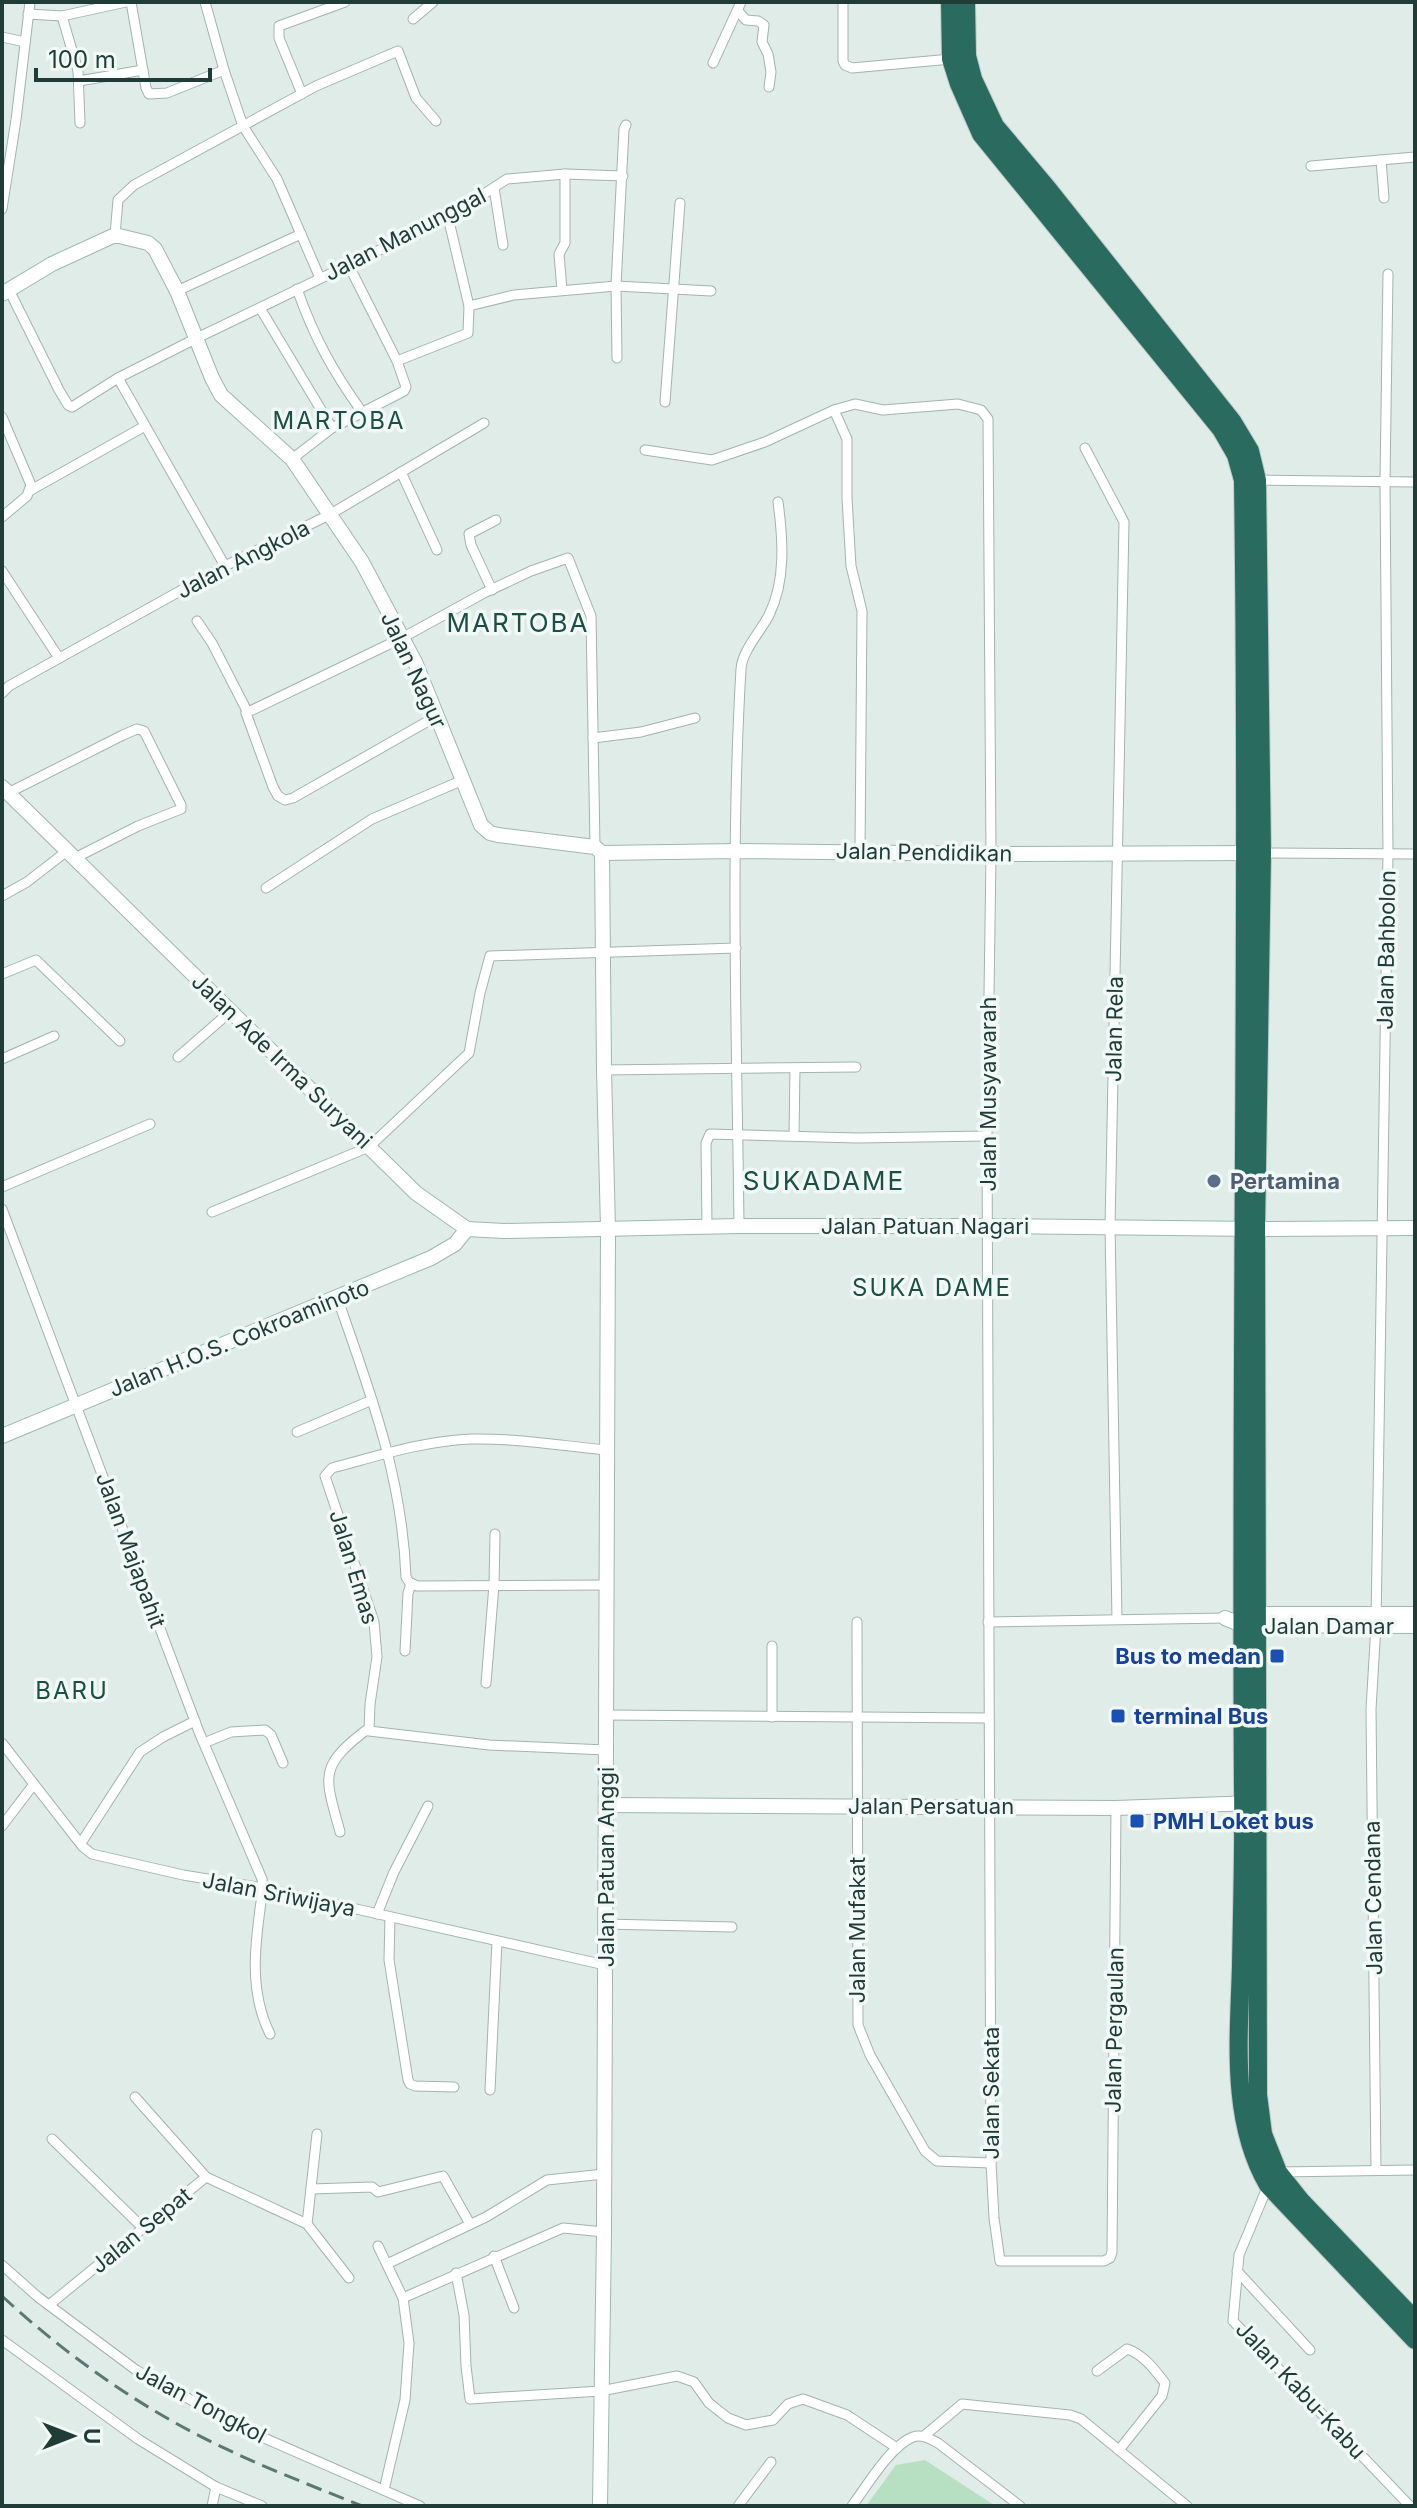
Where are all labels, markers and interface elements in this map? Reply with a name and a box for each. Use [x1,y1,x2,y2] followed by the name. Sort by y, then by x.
[36,32,210,82] scale bar
[48,45,116,74] text: 100 m
[320,182,490,286] street label: Jalan Manunggal
[272,406,406,435] district label: MARTOBA
[172,514,314,604] street label: Jalan Angkola
[447,607,590,638] district label: MARTOBA
[376,608,452,732] street label: Jalan Nagur
[836,837,1012,867] street label: Jalan Pendidikan
[1372,870,1400,1030] street label: Jalan Bahbolon
[186,968,378,1154] street label: Jalan Ade Irma Suryani
[1100,976,1128,1082] street label: Jalan Rela
[975,997,1001,1191] street label: Jalan Musyawarah
[743,1165,905,1196] district label: SUKADAME
[1230,1168,1340,1194] place label: Pertamina
[1205,1172,1223,1190] marker: Pertamina
[821,1213,1029,1239] street label: Jalan Patuan Nagari
[852,1273,1012,1302] district label: SUKA DAME
[105,1274,373,1402] street label: Jalan H.O.S. Cokroaminoto
[91,1469,171,1631] street label: Jalan Majapahit
[324,1507,384,1627] street label: Jalan Emas
[1264,1613,1394,1639] street label: Jalan Damar
[1115,1643,1261,1669] place label: Bus to medan
[1268,1647,1286,1665] marker: Bus to medan
[35,1676,109,1705] district label: BARU
[1134,1703,1268,1729] place label: terminal Bus
[1109,1707,1127,1725] marker: terminal Bus
[593,1767,619,1967] street label: Jalan Patuan Anggi
[848,1793,1014,1819] street label: Jalan Persatuan
[1153,1808,1314,1834] place label: PMH Loket bus
[1128,1812,1146,1830] marker: PMH Loket bus
[1359,1820,1387,1976] street label: Jalan Cendana
[844,1857,870,2003] street label: Jalan Mufakat
[200,1866,358,1922] street label: Jalan Sriwijaya
[1100,1947,1128,2113] street label: Jalan Pergaulan
[978,2027,1004,2159] street label: Jalan Sekata
[85,2182,197,2278] street label: Jalan Sepat
[1231,2316,1371,2464] street label: Jalan Kabu-Kabu
[131,2358,271,2448] street label: Jalan Tongkol
[32,2396,112,2476] north arrow
[79,2428,105,2444] text: U

